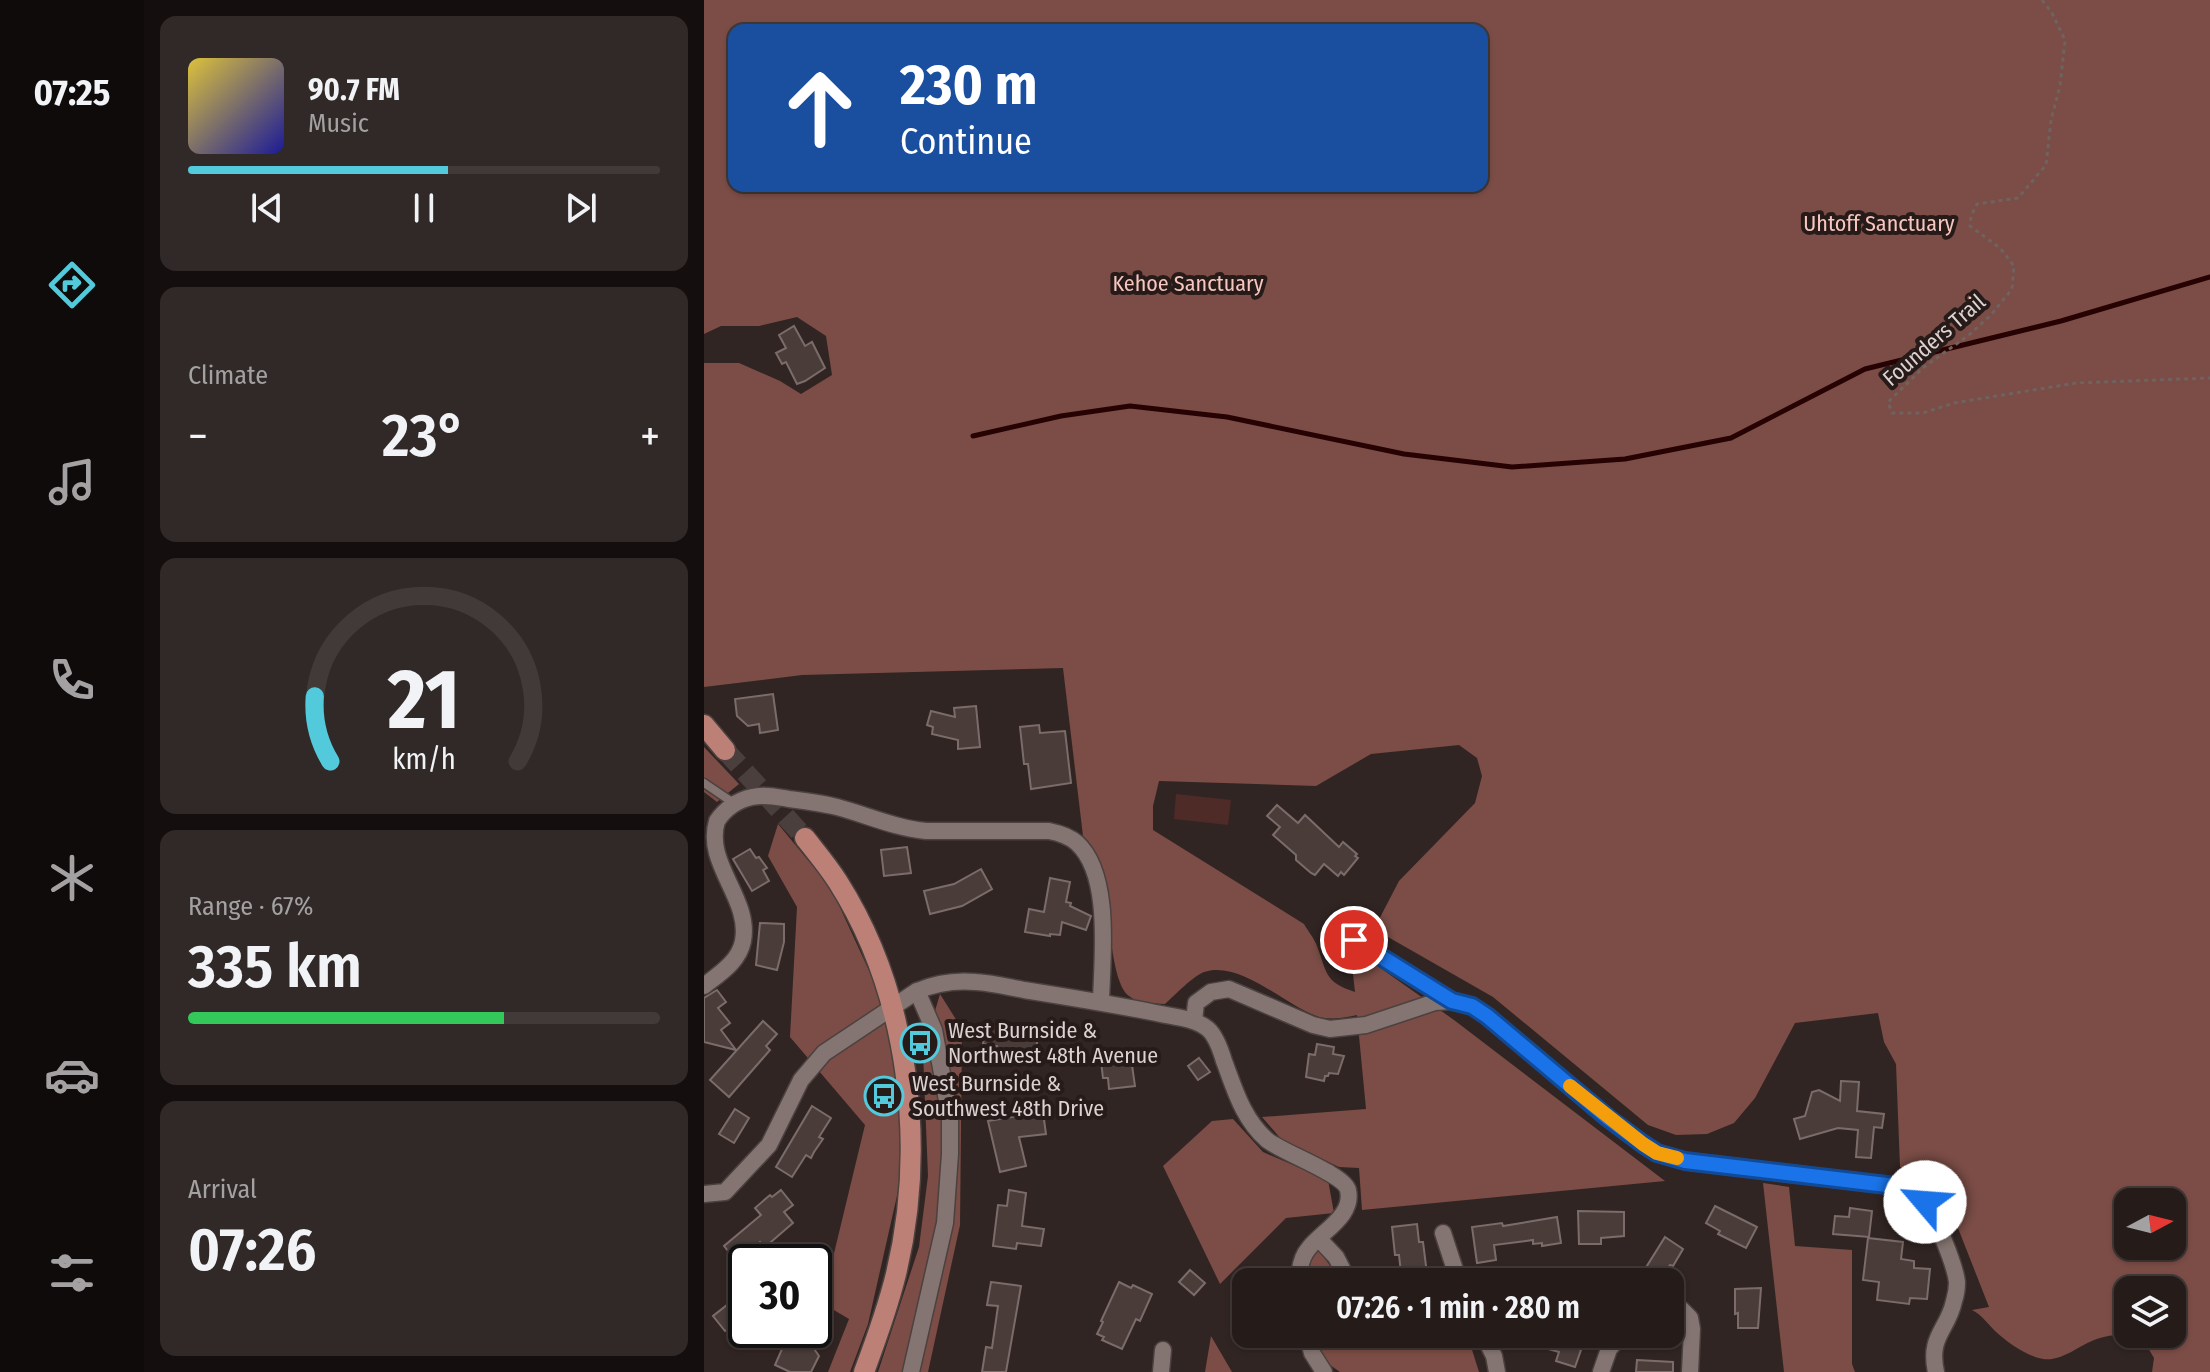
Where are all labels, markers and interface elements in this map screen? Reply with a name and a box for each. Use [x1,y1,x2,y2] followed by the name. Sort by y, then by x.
[900,52,1037,119] text: 230 m
[768,56,872,160] icon: ahead
[34,71,110,115] text: 07:25
[308,72,400,108] text: 90.7 FM
[308,108,369,139] text: Music
[900,120,1032,164] text: Continue
[245,186,289,230] icon: previous
[402,186,446,230] icon: pause
[559,186,603,230] icon: next
[1803,210,1955,237] park label: Uhtoff Sanctuary
[44,257,100,313] icon: directions
[1112,270,1264,297] park label: Kehoe Sanctuary
[1877,288,1991,392] street label: Founders Trail
[188,360,268,391] text: Climate
[382,400,466,472] text: 23°
[188,410,208,463] text: −
[640,410,660,463] text: +
[44,454,100,510] icon: music
[387,650,460,750] text: 21
[44,652,100,708] icon: phone
[392,742,456,777] text: km/h
[44,850,100,906] icon: climate
[188,891,313,922] text: Range · 67%
[1320,906,1388,974] pin
[1332,918,1376,962] icon: arrive
[188,931,362,1003] text: 335 km
[948,1017,1158,1069] place label: West Burnside & Northwest 48th Avenue
[899,1022,941,1064] bus stop icon: West Burnside & Northwest 48th Avenue
[44,1047,100,1103] icon: car
[912,1070,1104,1122] place label: West Burnside & Southwest 48th Drive
[863,1075,905,1117] bus stop icon: West Burnside & Southwest 48th Drive
[1883,1160,1967,1244] position arrow
[188,1174,257,1205] text: Arrival
[2114,1188,2186,1260] north arrow
[2114,1188,2186,1348] map controls
[188,1214,317,1286] text: 07:26
[728,1244,832,1348] speed limit sign: 30
[44,1245,100,1301] icon: filters
[2114,1276,2186,1348] button: layers
[1336,1290,1580,1326] text: 07:26 · 1 min · 280 m

